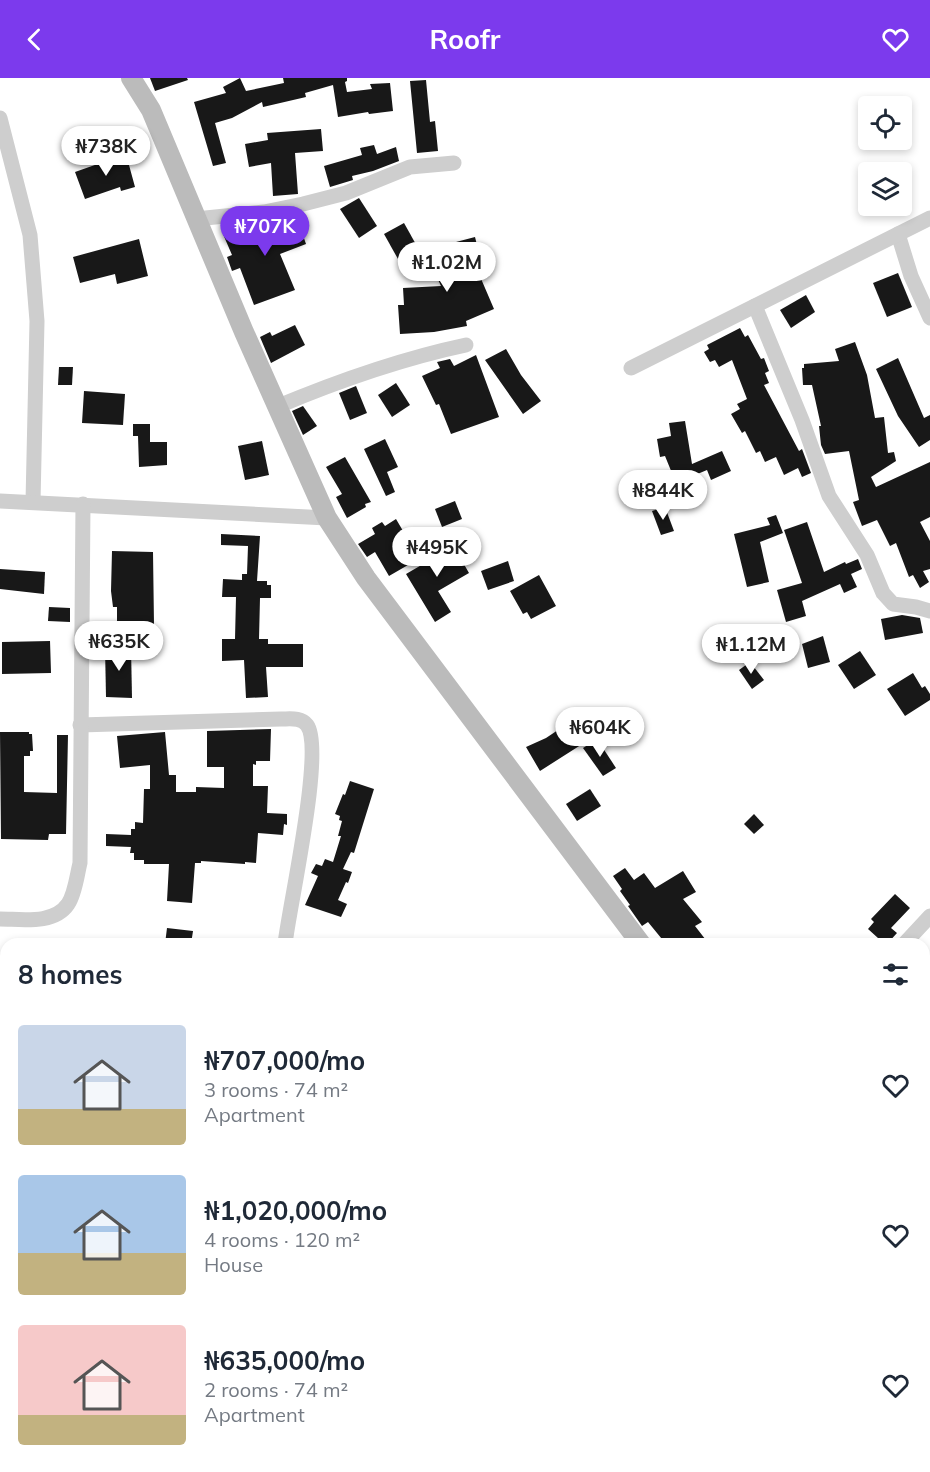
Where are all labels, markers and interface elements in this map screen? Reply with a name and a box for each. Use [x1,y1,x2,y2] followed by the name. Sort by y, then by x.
[430,22,500,56] text: Roofr
[18,23,51,56] icon: back
[879,23,912,56] icon: heart
[858,96,912,216] map controls
[858,96,912,150] button: locate
[64,126,148,177] pin: ₦738K
[75,133,137,158] text: ₦738K
[858,162,912,216] button: layers
[223,206,307,257] pin: ₦707K
[234,213,296,238] text: ₦707K
[398,242,496,293] pin: ₦1.02M
[412,249,482,274] text: ₦1.02M
[621,470,705,521] pin: ₦844K
[632,477,694,502] text: ₦844K
[395,527,479,578] pin: ₦495K
[406,534,468,559] text: ₦495K
[77,621,161,672] pin: ₦635K
[702,624,800,675] pin: ₦1.12M
[88,628,150,653] text: ₦635K
[716,631,786,656] text: ₦1.12M
[558,707,642,758] pin: ₦604K
[569,714,631,739] text: ₦604K
[18,958,122,991] text: 8 homes
[879,958,912,991] icon: filters
[204,1044,365,1077] text: ₦707,000/mo
[66,1049,138,1121] icon: home
[879,1069,912,1102] icon: heart
[204,1077,348,1102] text: 3 rooms · 74 m²
[204,1102,305,1127] text: Apartment
[204,1194,387,1227] text: ₦1,020,000/mo
[66,1199,138,1271] icon: home
[879,1219,912,1252] icon: heart
[204,1227,360,1252] text: 4 rooms · 120 m²
[204,1252,263,1277] text: House
[204,1344,365,1377] text: ₦635,000/mo
[66,1349,138,1421] icon: home
[879,1369,912,1402] icon: heart
[204,1377,348,1402] text: 2 rooms · 74 m²
[204,1402,305,1427] text: Apartment

